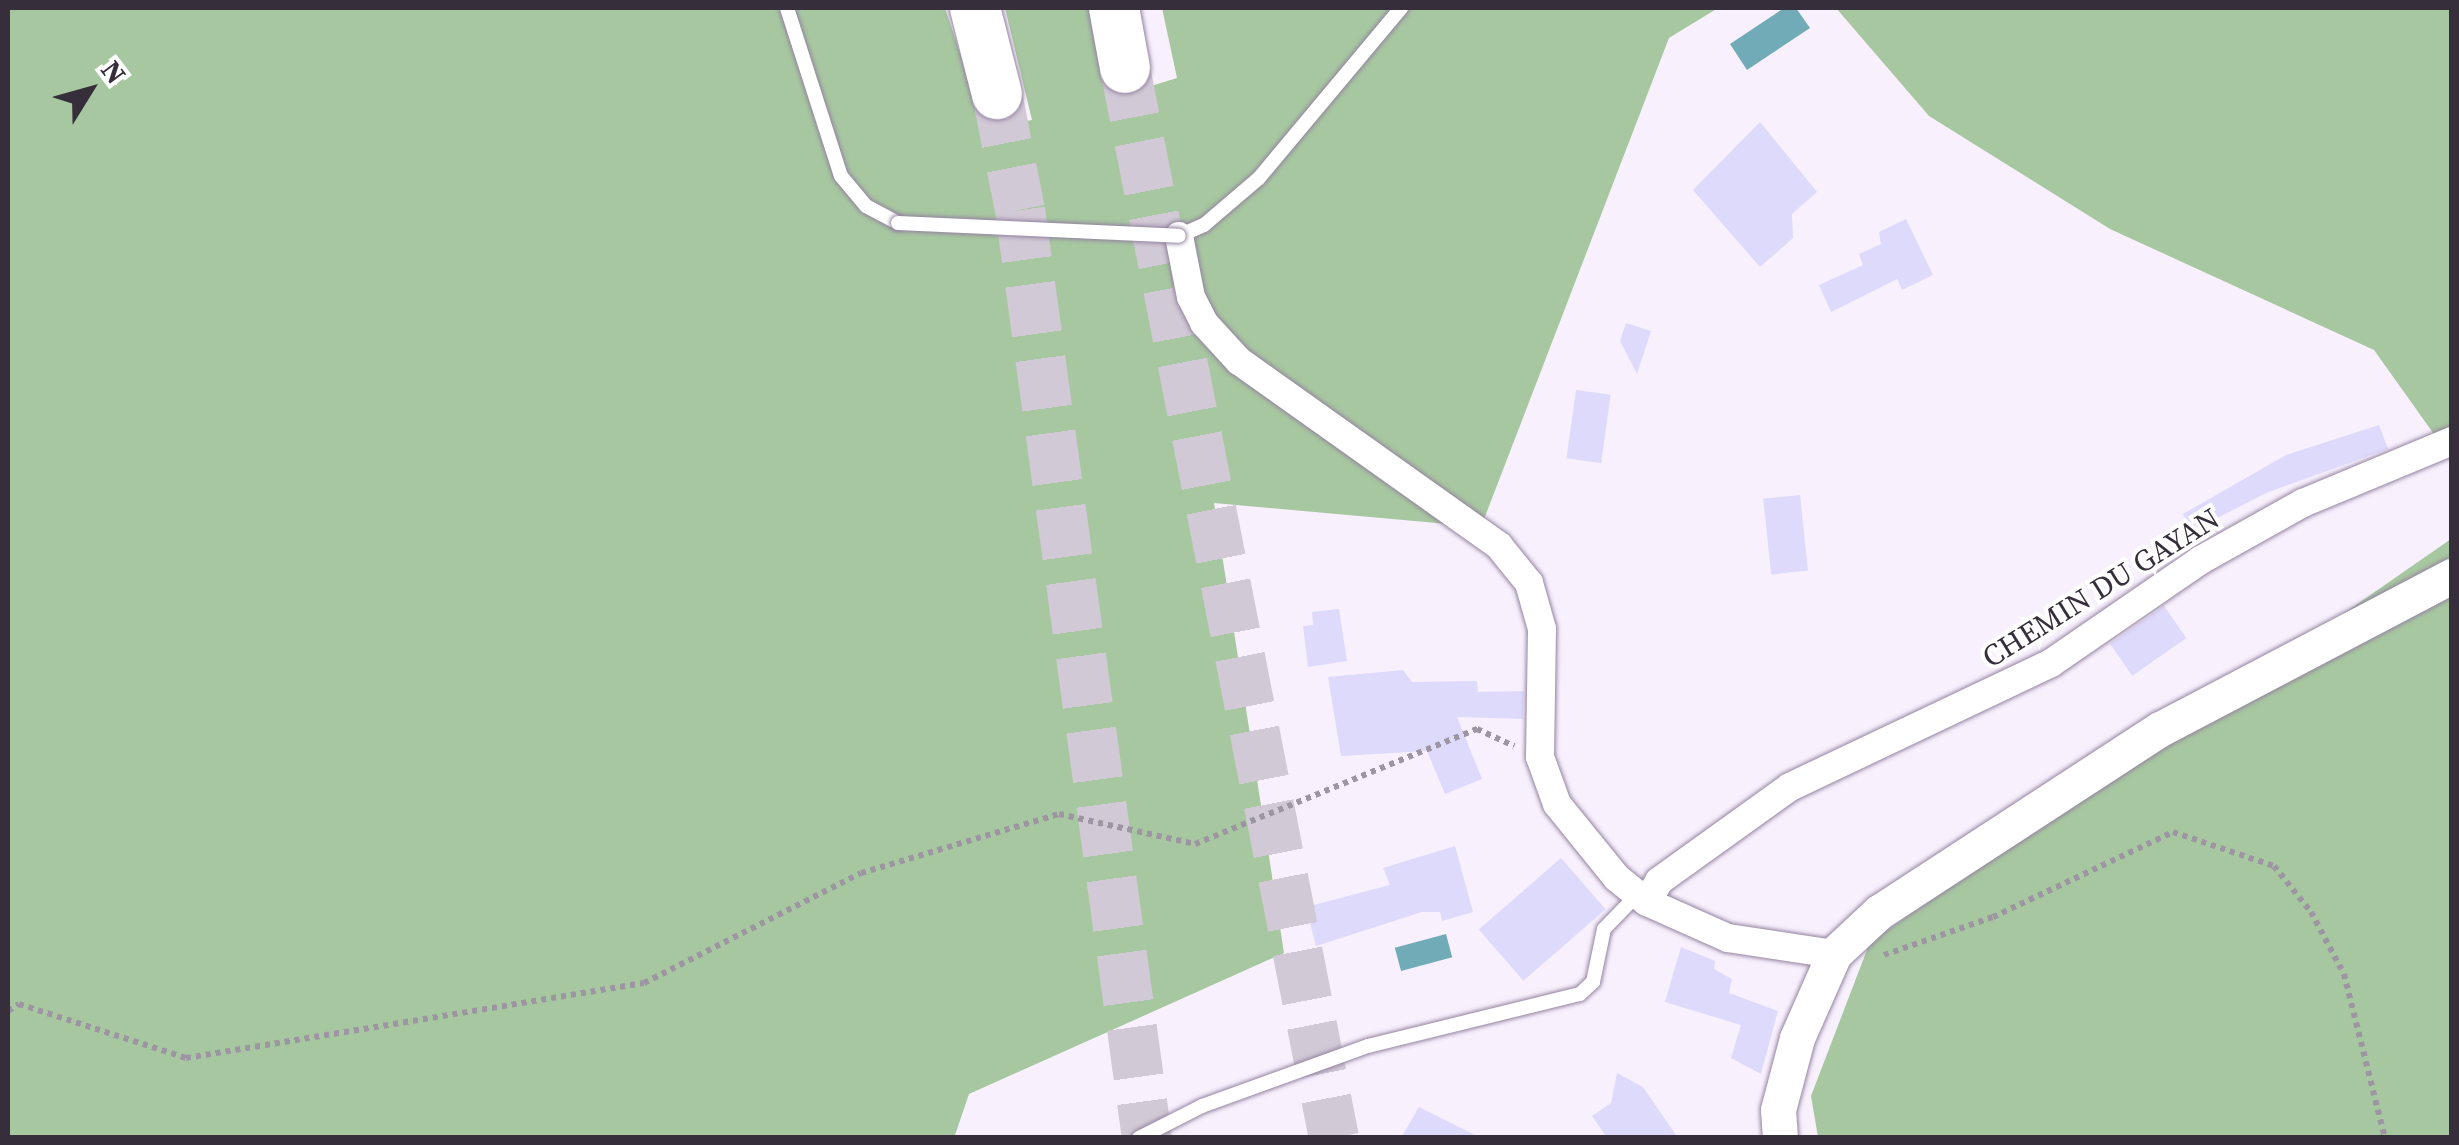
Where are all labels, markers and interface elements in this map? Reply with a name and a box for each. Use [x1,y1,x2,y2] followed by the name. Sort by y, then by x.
[40,40,140,140] north arrow
[93,52,135,92] text: N
[1976,500,2226,676] street label: CHEMIN DU GAYAN

